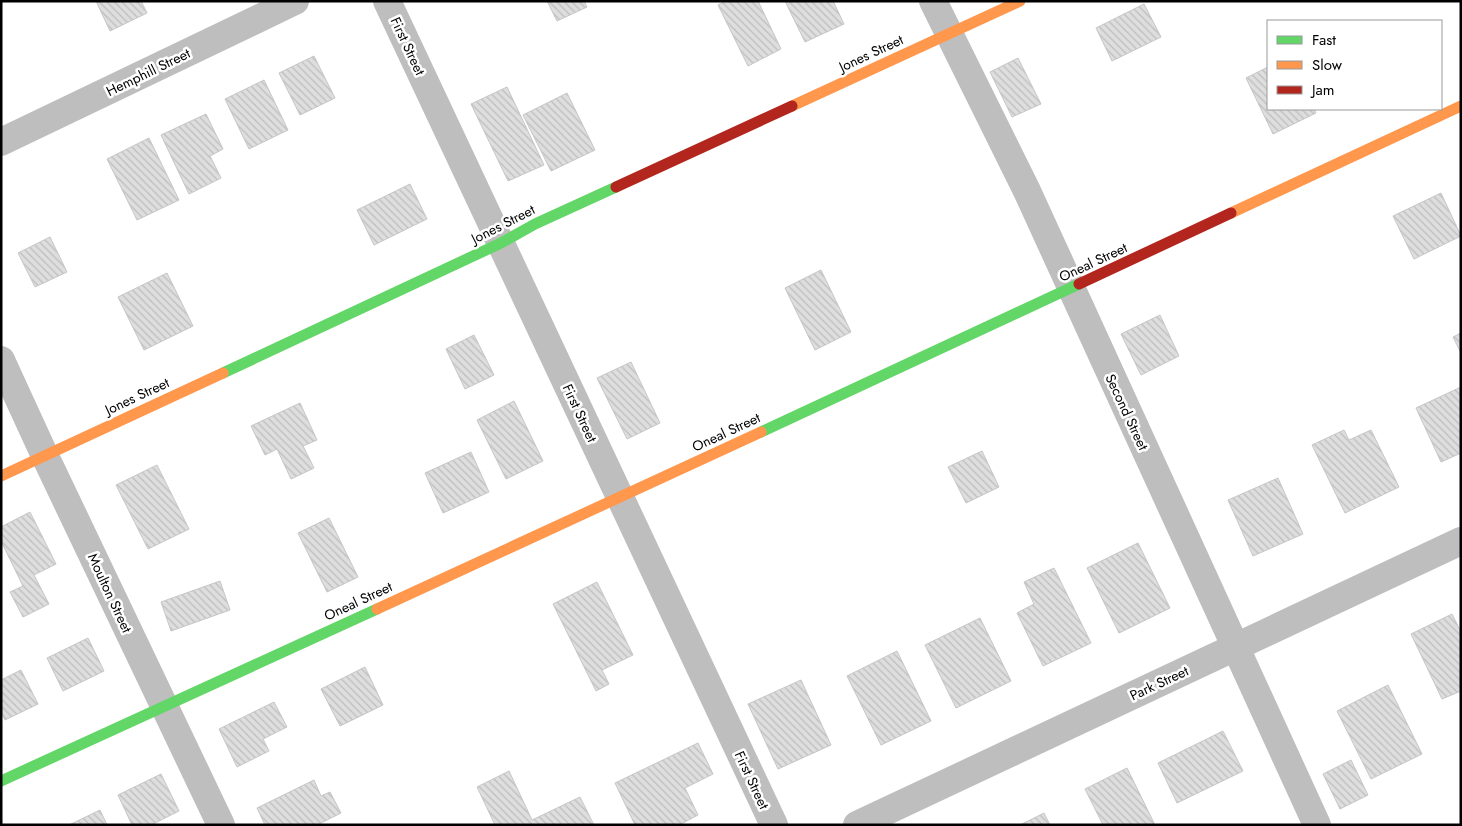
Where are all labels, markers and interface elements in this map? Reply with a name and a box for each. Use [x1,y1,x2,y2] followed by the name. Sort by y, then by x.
[386,14,430,79] street label: First Street
[1267,20,1442,110] legend
[834,29,907,77] street label: Jones Street
[1312,29,1336,51] text: Fast
[103,43,194,101] street label: Hemphill Street
[1312,54,1343,76] text: Slow
[1310,79,1335,101] text: Jam
[466,199,539,249] street label: Jones Street
[1056,237,1131,287] street label: Oneal Street
[1101,371,1154,454] street label: Second Street
[100,372,173,420] street label: Jones Street
[558,381,602,446] street label: First Street
[689,407,764,457] street label: Oneal Street
[83,550,137,637] street label: Moulton Street
[321,576,396,626] street label: Oneal Street
[1126,660,1192,705] street label: Park Street
[730,748,774,813] street label: First Street

